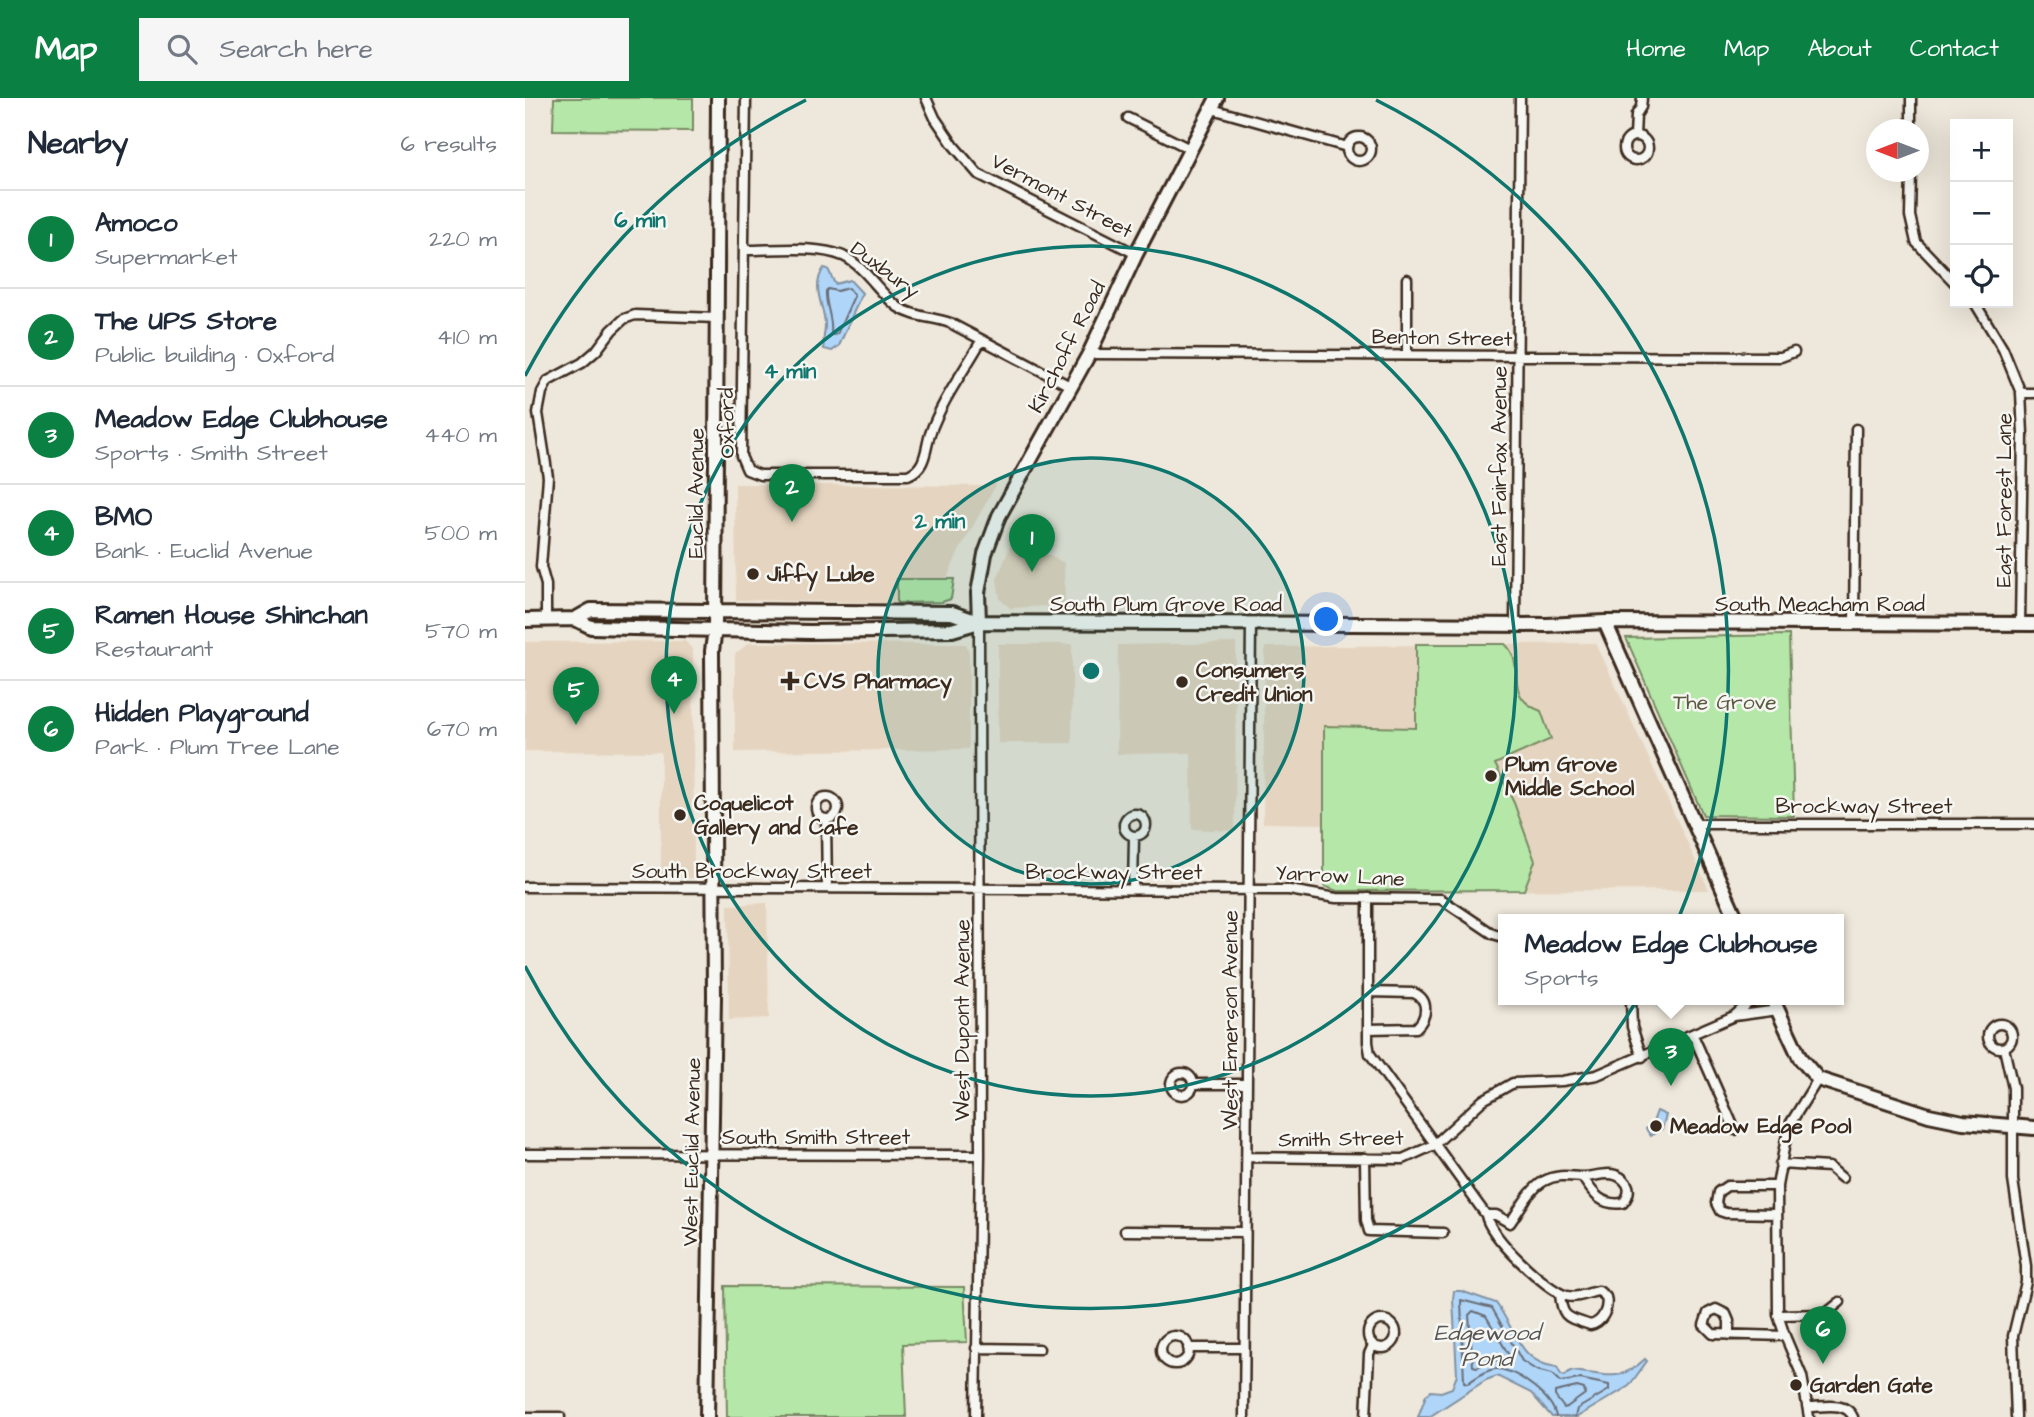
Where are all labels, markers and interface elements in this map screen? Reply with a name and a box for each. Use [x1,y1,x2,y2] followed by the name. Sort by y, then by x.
[139,18,629,81] search box
[35,26,97,72] text: Map
[163,30,201,68] icon: search
[219,31,373,67] text: Search here
[1626,32,1686,66] text: Home
[1724,32,1769,66] text: Map
[1807,32,1872,66] text: About
[1910,32,1999,66] text: Contact
[1866,119,1929,182] north arrow
[1950,119,2013,308] map controls
[1950,119,2013,182] button: +
[28,123,128,165] text: Nearby
[401,128,497,160] text: 6 results
[986,146,1138,246] street label: Vermont Street
[1950,182,2013,245] button: −
[95,205,178,241] text: Amoco
[614,206,666,235] text: 6 min
[50,223,52,255] text: 1
[429,223,497,255] text: 220 m
[843,234,926,307] street label: Duxbury
[95,241,238,273] text: Supermarket
[1950,245,2013,308] button: locate
[1021,276,1113,418] street label: Kirchoff Road
[95,303,277,339] text: The UPS Store
[44,321,58,353] text: 2
[437,321,497,353] text: 410 m
[1371,322,1513,354] street label: Benton Street
[95,339,334,371] text: Public building · Oxford
[764,357,817,386] text: 4 min
[1485,366,1514,566] street label: East Fairfax Avenue
[712,387,742,459] street label: Oxford
[95,401,388,437] text: Meadow Edge Clubhouse
[1990,413,2019,587] street label: East Forest Lane
[45,419,57,451] text: 3
[424,419,497,451] text: 440 m
[682,428,711,558] street label: Euclid Avenue
[95,437,328,469] text: Sports · Smith Street
[769,464,815,522] pin: 2
[95,499,152,535] text: BMO
[914,507,966,536] text: 2 min
[1009,514,1055,572] pin: 1
[43,517,59,549] text: 4
[425,517,497,549] text: 500 m
[95,535,313,567] text: Bank · Euclid Avenue
[766,560,875,592] place label: Jiffy Lube
[745,566,761,582] marker: Jiffy Lube
[1050,590,1282,619] street label: South Plum Grove Road
[1715,590,1925,619] street label: South Meacham Road
[95,597,368,633] text: Ramen House Shinchan
[1309,602,1343,636] your location
[43,615,59,647] text: 5
[425,615,497,647] text: 570 m
[95,633,213,665] text: Restaurant
[651,656,697,714] pin: 4
[1196,656,1313,709] place label: Consumers Credit Union
[1079,659,1103,683] centre of rings
[553,667,599,725] pin: 5
[804,667,952,699] place label: CVS Pharmacy
[782,673,798,689] marker: CVS Pharmacy
[1174,674,1190,690] marker: Consumers Credit Union
[1673,688,1777,717] park label: The Grove
[95,695,309,731] text: Hidden Playground
[44,713,58,745] text: 6
[427,713,497,745] text: 670 m
[95,731,340,763] text: Park · Plum Tree Lane
[1505,750,1635,803] place label: Plum Grove Middle School
[1483,768,1499,784] marker: Plum Grove Middle School
[694,789,859,845] place label: Coquelicot Gallery and Cafe
[1776,792,1953,823] street label: Brockway Street
[672,807,688,823] marker: Coquelicot Gallery and Cafe
[632,857,873,888] street label: South Brockway Street
[1026,858,1203,889] street label: Brockway Street
[1275,858,1405,894] street label: Yarrow Lane
[1216,910,1245,1130] street label: West Emerson Avenue
[1498,914,1844,1005] popup
[948,919,978,1121] street label: West Dupont Avenue
[1525,926,1817,962] text: Meadow Edge Clubhouse
[1525,962,1599,994] text: Sports
[1648,1028,1694,1086] pin: 3
[676,1057,708,1247] street label: West Euclid Avenue
[1670,1112,1852,1143] place label: Meadow Edge Pool
[1648,1118,1664,1134] marker: Meadow Edge Pool
[722,1123,911,1152] street label: South Smith Street
[1278,1123,1404,1155] street label: Smith Street
[1800,1306,1846,1364] pin: 6
[1434,1317,1544,1375] water label: Edgewood Pond
[1810,1371,1934,1400] place label: Garden Gate
[1788,1377,1804,1393] marker: Garden Gate

